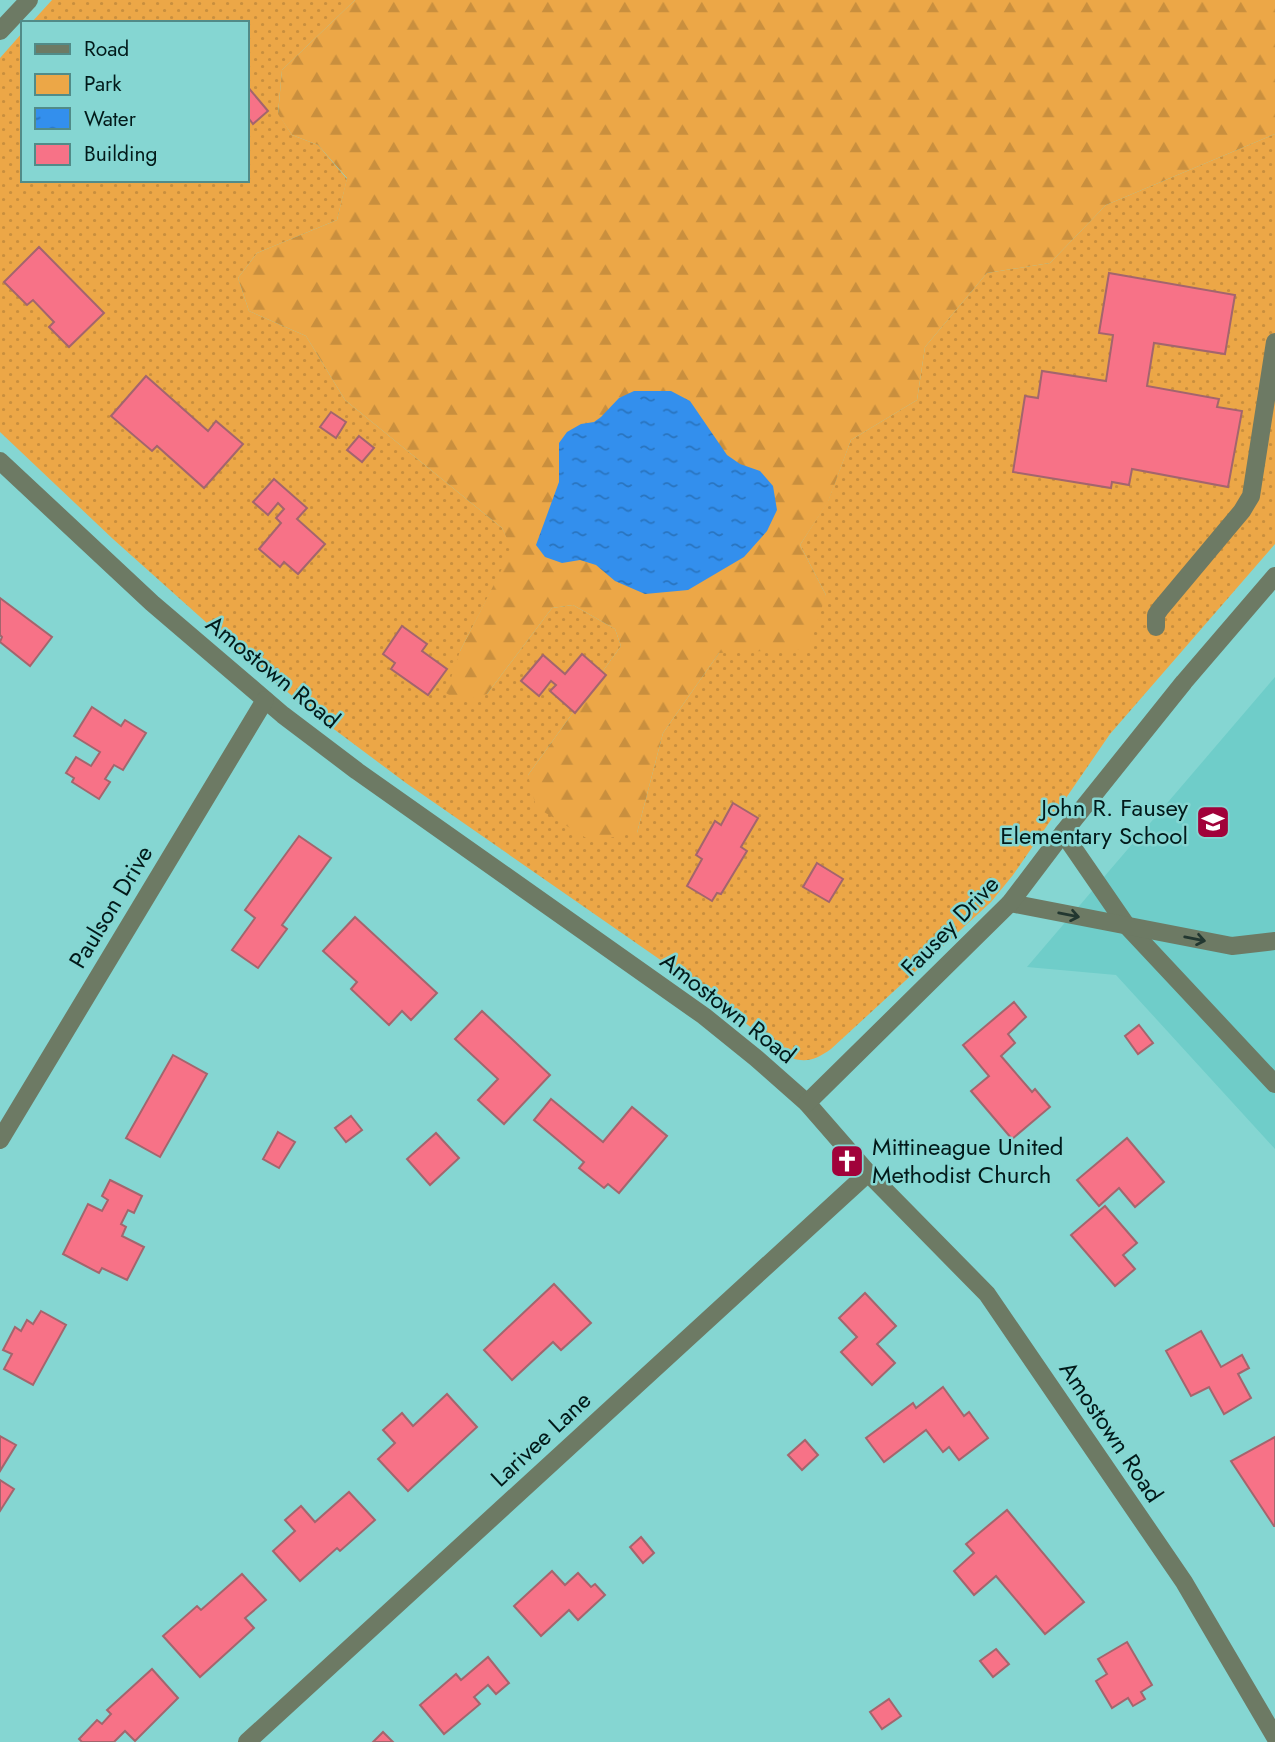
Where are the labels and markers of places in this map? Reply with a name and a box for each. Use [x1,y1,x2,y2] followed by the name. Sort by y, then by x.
[1000,790,1188,853] place label: John R. Fausey Elementary School
[1194,803,1232,841] school or university icon: John R. Fausey Elementary School
[872,1129,1063,1192] place label: Mittineague United Methodist Church
[828,1142,866,1180] church icon: Mittineague United Methodist Church

